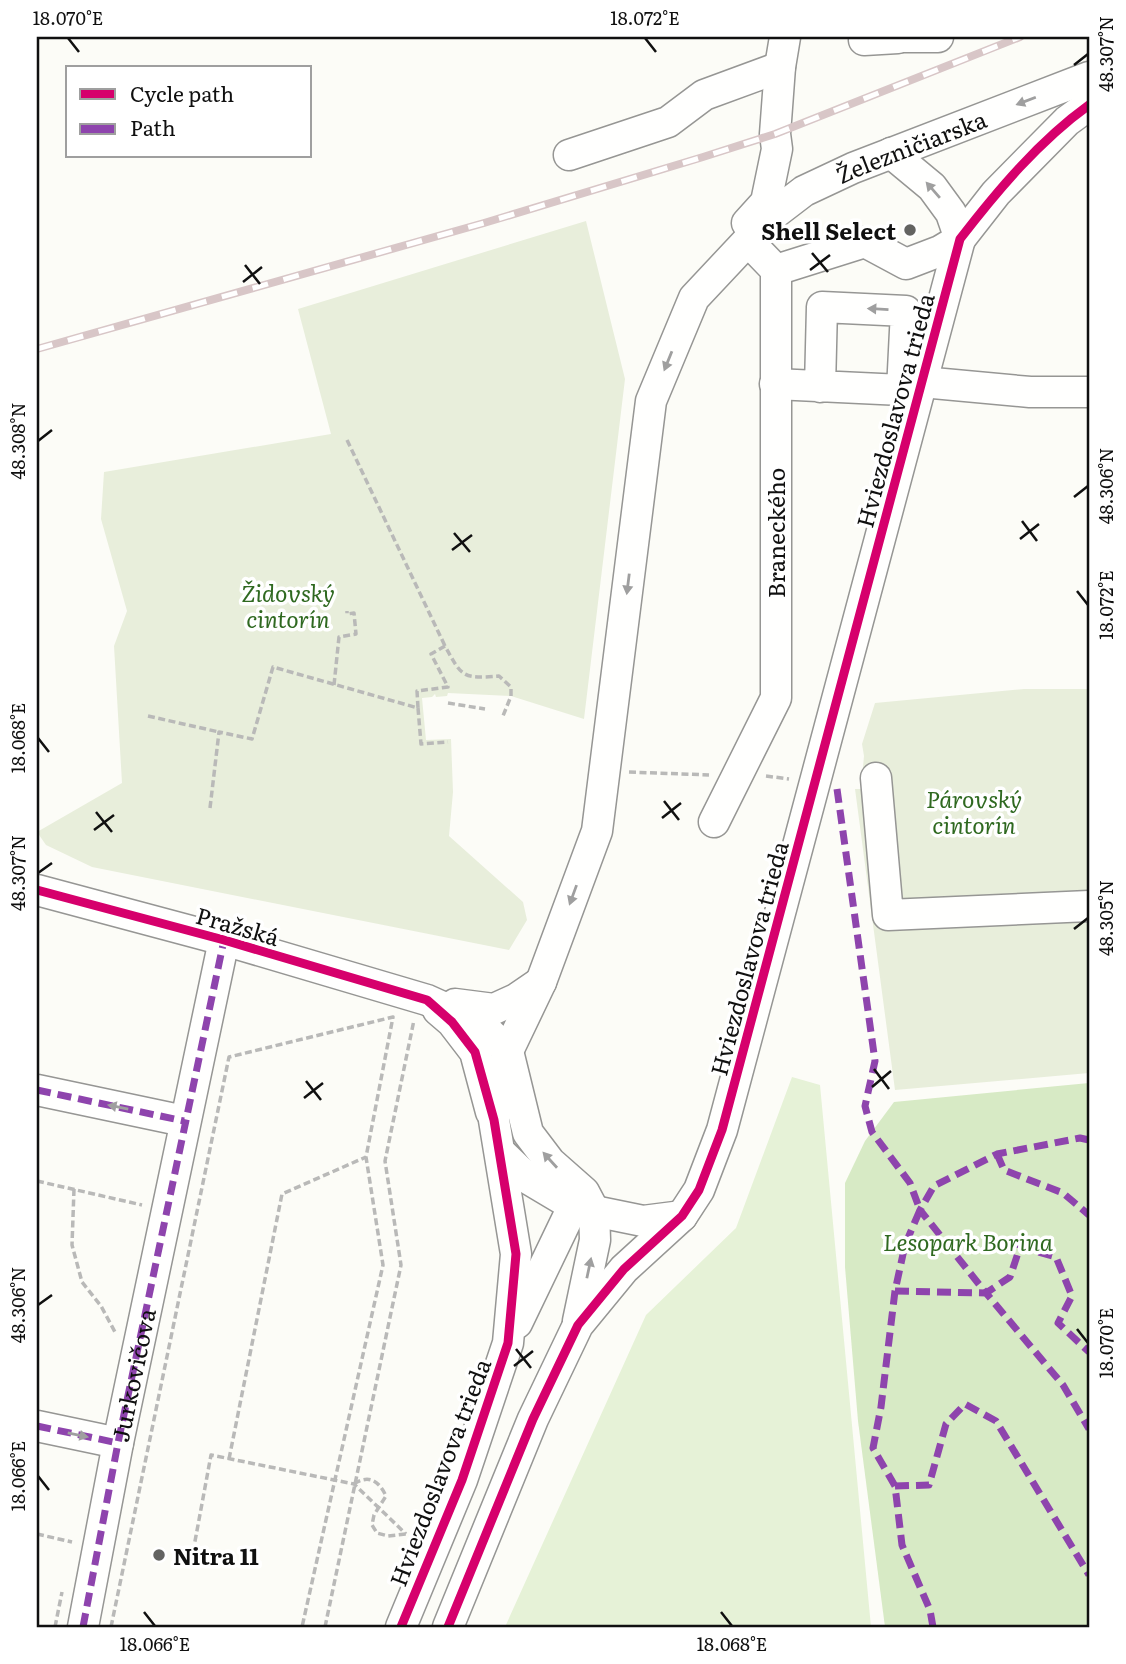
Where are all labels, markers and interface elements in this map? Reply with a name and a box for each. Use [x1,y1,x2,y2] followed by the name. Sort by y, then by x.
[33,4,103,31] text: 18.070°E
[610,4,680,31] text: 18.072°E
[1092,16,1119,92] text: 48.307°N
[66,66,312,158] legend
[130,77,234,108] text: Cycle path
[1015,96,1036,107] one-way arrow
[830,101,992,191] street label: Železničiarska
[130,111,176,142] text: Path
[925,181,941,199] one-way arrow
[761,213,896,247] place label: Shell Select
[902,222,918,238] marker: Shell Select
[846,288,942,531] street label: Hviezdoslavova trieda
[867,304,889,315] one-way arrow
[662,351,674,371] one-way arrow
[4,403,31,479] text: 48.308°N
[1092,448,1119,524] text: 48.306°N
[758,468,792,598] street label: Braneckého
[1092,570,1119,640] text: 18.072°E
[622,573,633,595] one-way arrow
[241,575,335,635] park label: Židovský cintorín
[4,703,31,773] text: 18.068°E
[926,781,1022,841] park label: Párovský cintorín
[4,835,31,911] text: 48.307°N
[700,836,796,1079] street label: Hviezdoslavova trieda
[1092,880,1119,956] text: 48.305°N
[567,884,578,905] one-way arrow
[192,897,284,953] street label: Pražská
[107,1102,129,1113] one-way arrow
[542,1151,558,1169] one-way arrow
[883,1224,1053,1258] park label: Lesopark Borina
[584,1257,595,1279] one-way arrow
[4,1267,31,1343] text: 48.306°N
[102,1304,163,1445] street label: Jurkovičova
[1092,1308,1119,1378] text: 18.070°E
[380,1353,498,1591] street label: Hviezdoslavova trieda
[67,1429,89,1440] one-way arrow
[4,1441,31,1511] text: 18.066°E
[173,1538,259,1572] place label: Nitra 11
[151,1547,167,1563] marker: Nitra 11
[120,1630,190,1657] text: 18.066°E
[697,1630,767,1657] text: 18.068°E

